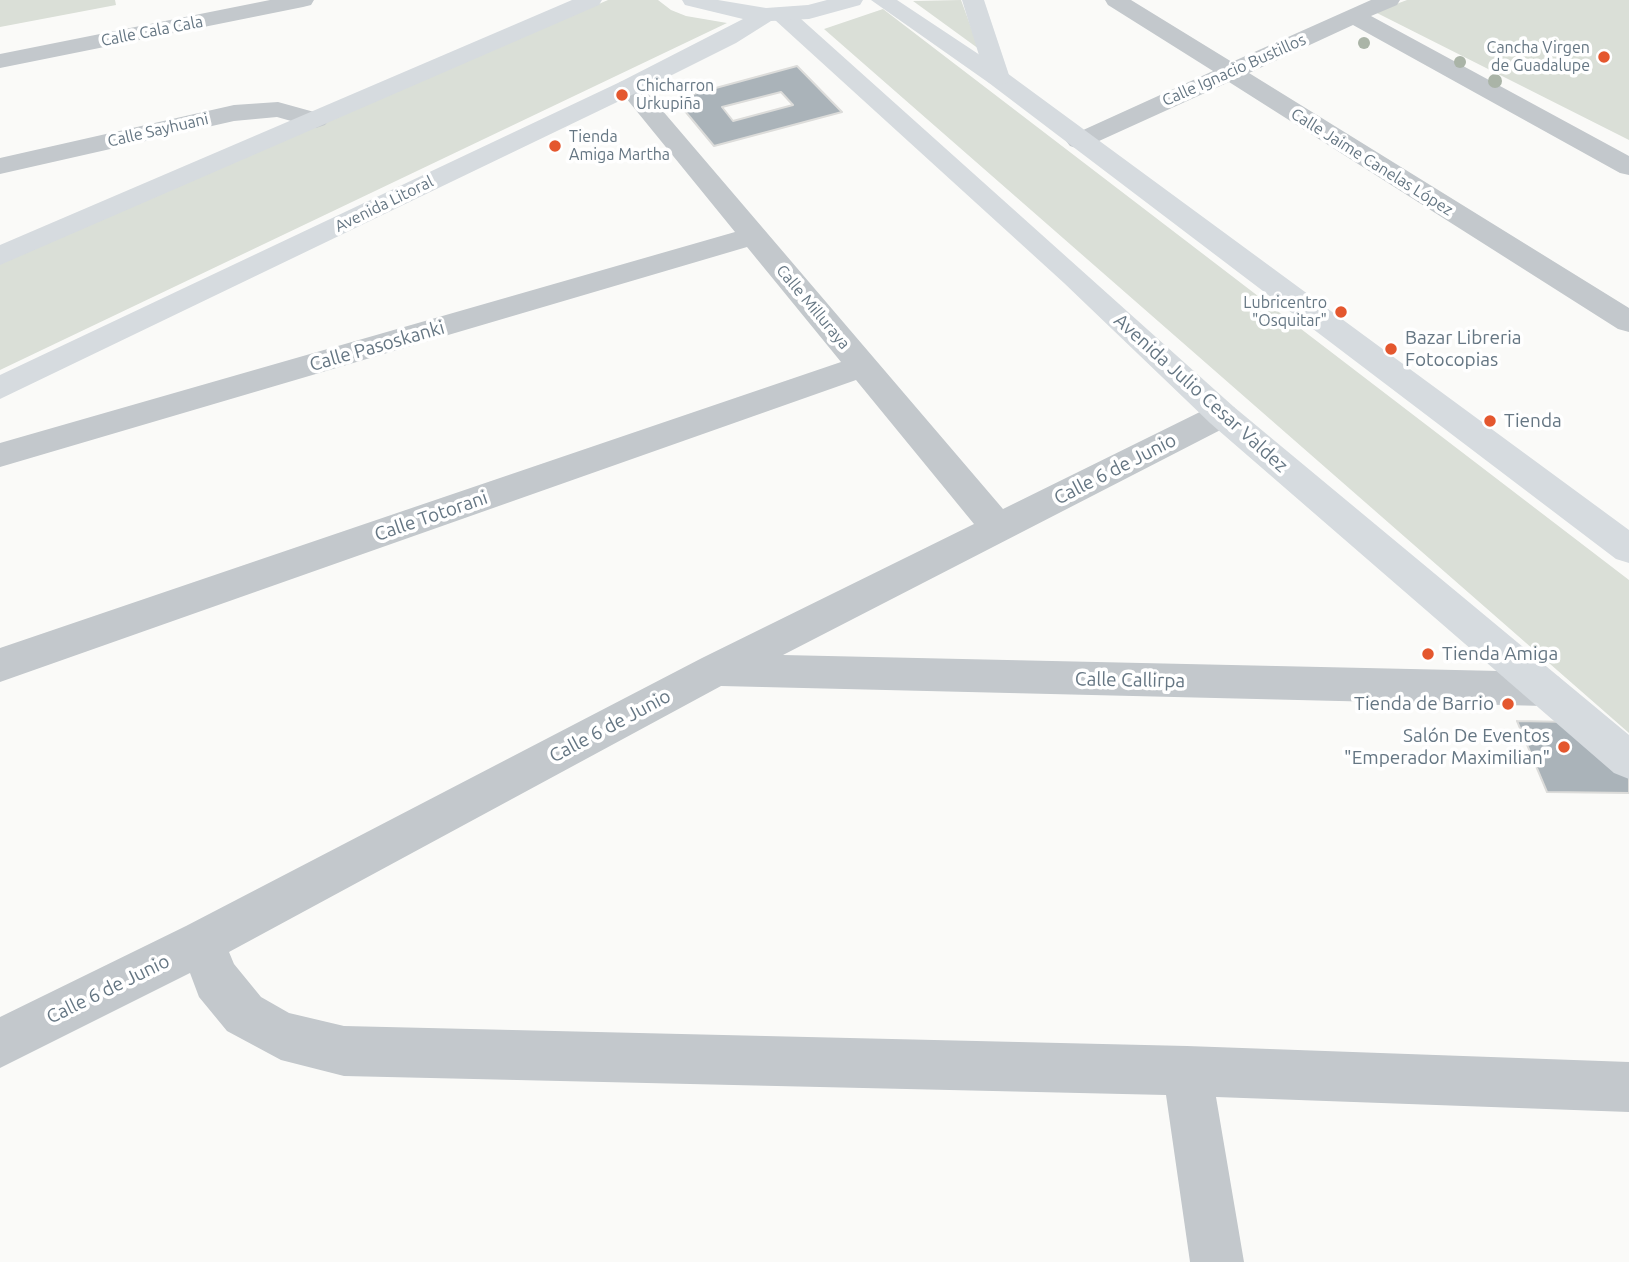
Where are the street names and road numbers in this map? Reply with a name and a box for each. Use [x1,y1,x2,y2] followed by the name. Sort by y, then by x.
[99,12,205,50] street label: Calle Cala Cala
[1159,30,1309,110] street label: Calle Ignacio Bustillos
[1287,104,1457,220] street label: Calle Jaime Canelas López
[106,109,210,151] street label: Calle Sayhuani
[332,172,436,236] street label: Avenida Litoral
[772,261,854,353] street label: Calle Milluraya
[1109,309,1293,477] street label: Avenida Julio Cesar Valdez
[307,316,447,376] street label: Calle Pasoskanki
[1050,428,1180,510] street label: Calle 6 de Junio
[372,486,490,546] street label: Calle Totorani
[1075,668,1185,692] street label: Calle Callirpa
[545,684,675,768] street label: Calle 6 de Junio
[43,949,173,1029] street label: Calle 6 de Junio

